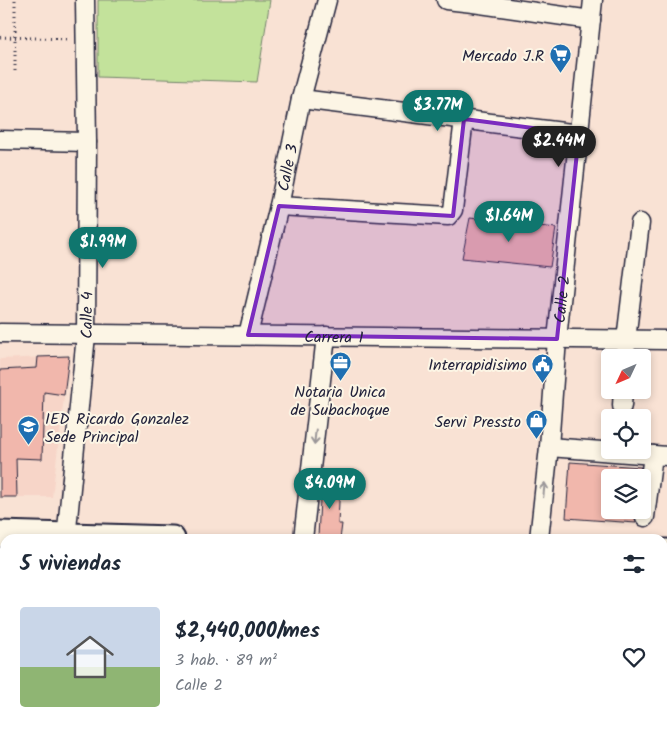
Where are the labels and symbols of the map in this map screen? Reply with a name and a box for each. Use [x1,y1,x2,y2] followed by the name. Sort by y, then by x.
[548,43,572,74] supermarket icon: Mercado J.R
[462,44,544,69] place label: Mercado J.R
[397,90,479,132] pin: $3.77M
[518,126,600,168] pin: $2.44M
[271,142,305,194] street label: Calle 3
[468,200,550,243] pin: $1.64M
[62,226,144,269] pin: $1.99M
[548,274,578,324] street label: Calle 2
[75,291,100,339] street label: Calle 4
[304,325,364,351] street label: Carrera 1
[601,349,651,399] north arrow
[328,350,352,381] office icon: Notaria Unica de Subachoque
[531,352,555,383] public building icon: Interrapidisimo
[428,353,527,378] place label: Interrapidisimo
[290,380,390,423] place label: Notaria Unica de Subachoque
[45,407,189,450] place label: IED Ricardo Gonzalez Sede Principal
[525,409,549,440] shop icon: Servi Pressto
[435,410,521,435] place label: Servi Pressto
[17,415,41,446] school or university icon: IED Ricardo Gonzalez Sede Principal
[310,429,320,445] one-way arrow
[289,468,371,510] pin: $4.09M
[539,483,549,499] one-way arrow

